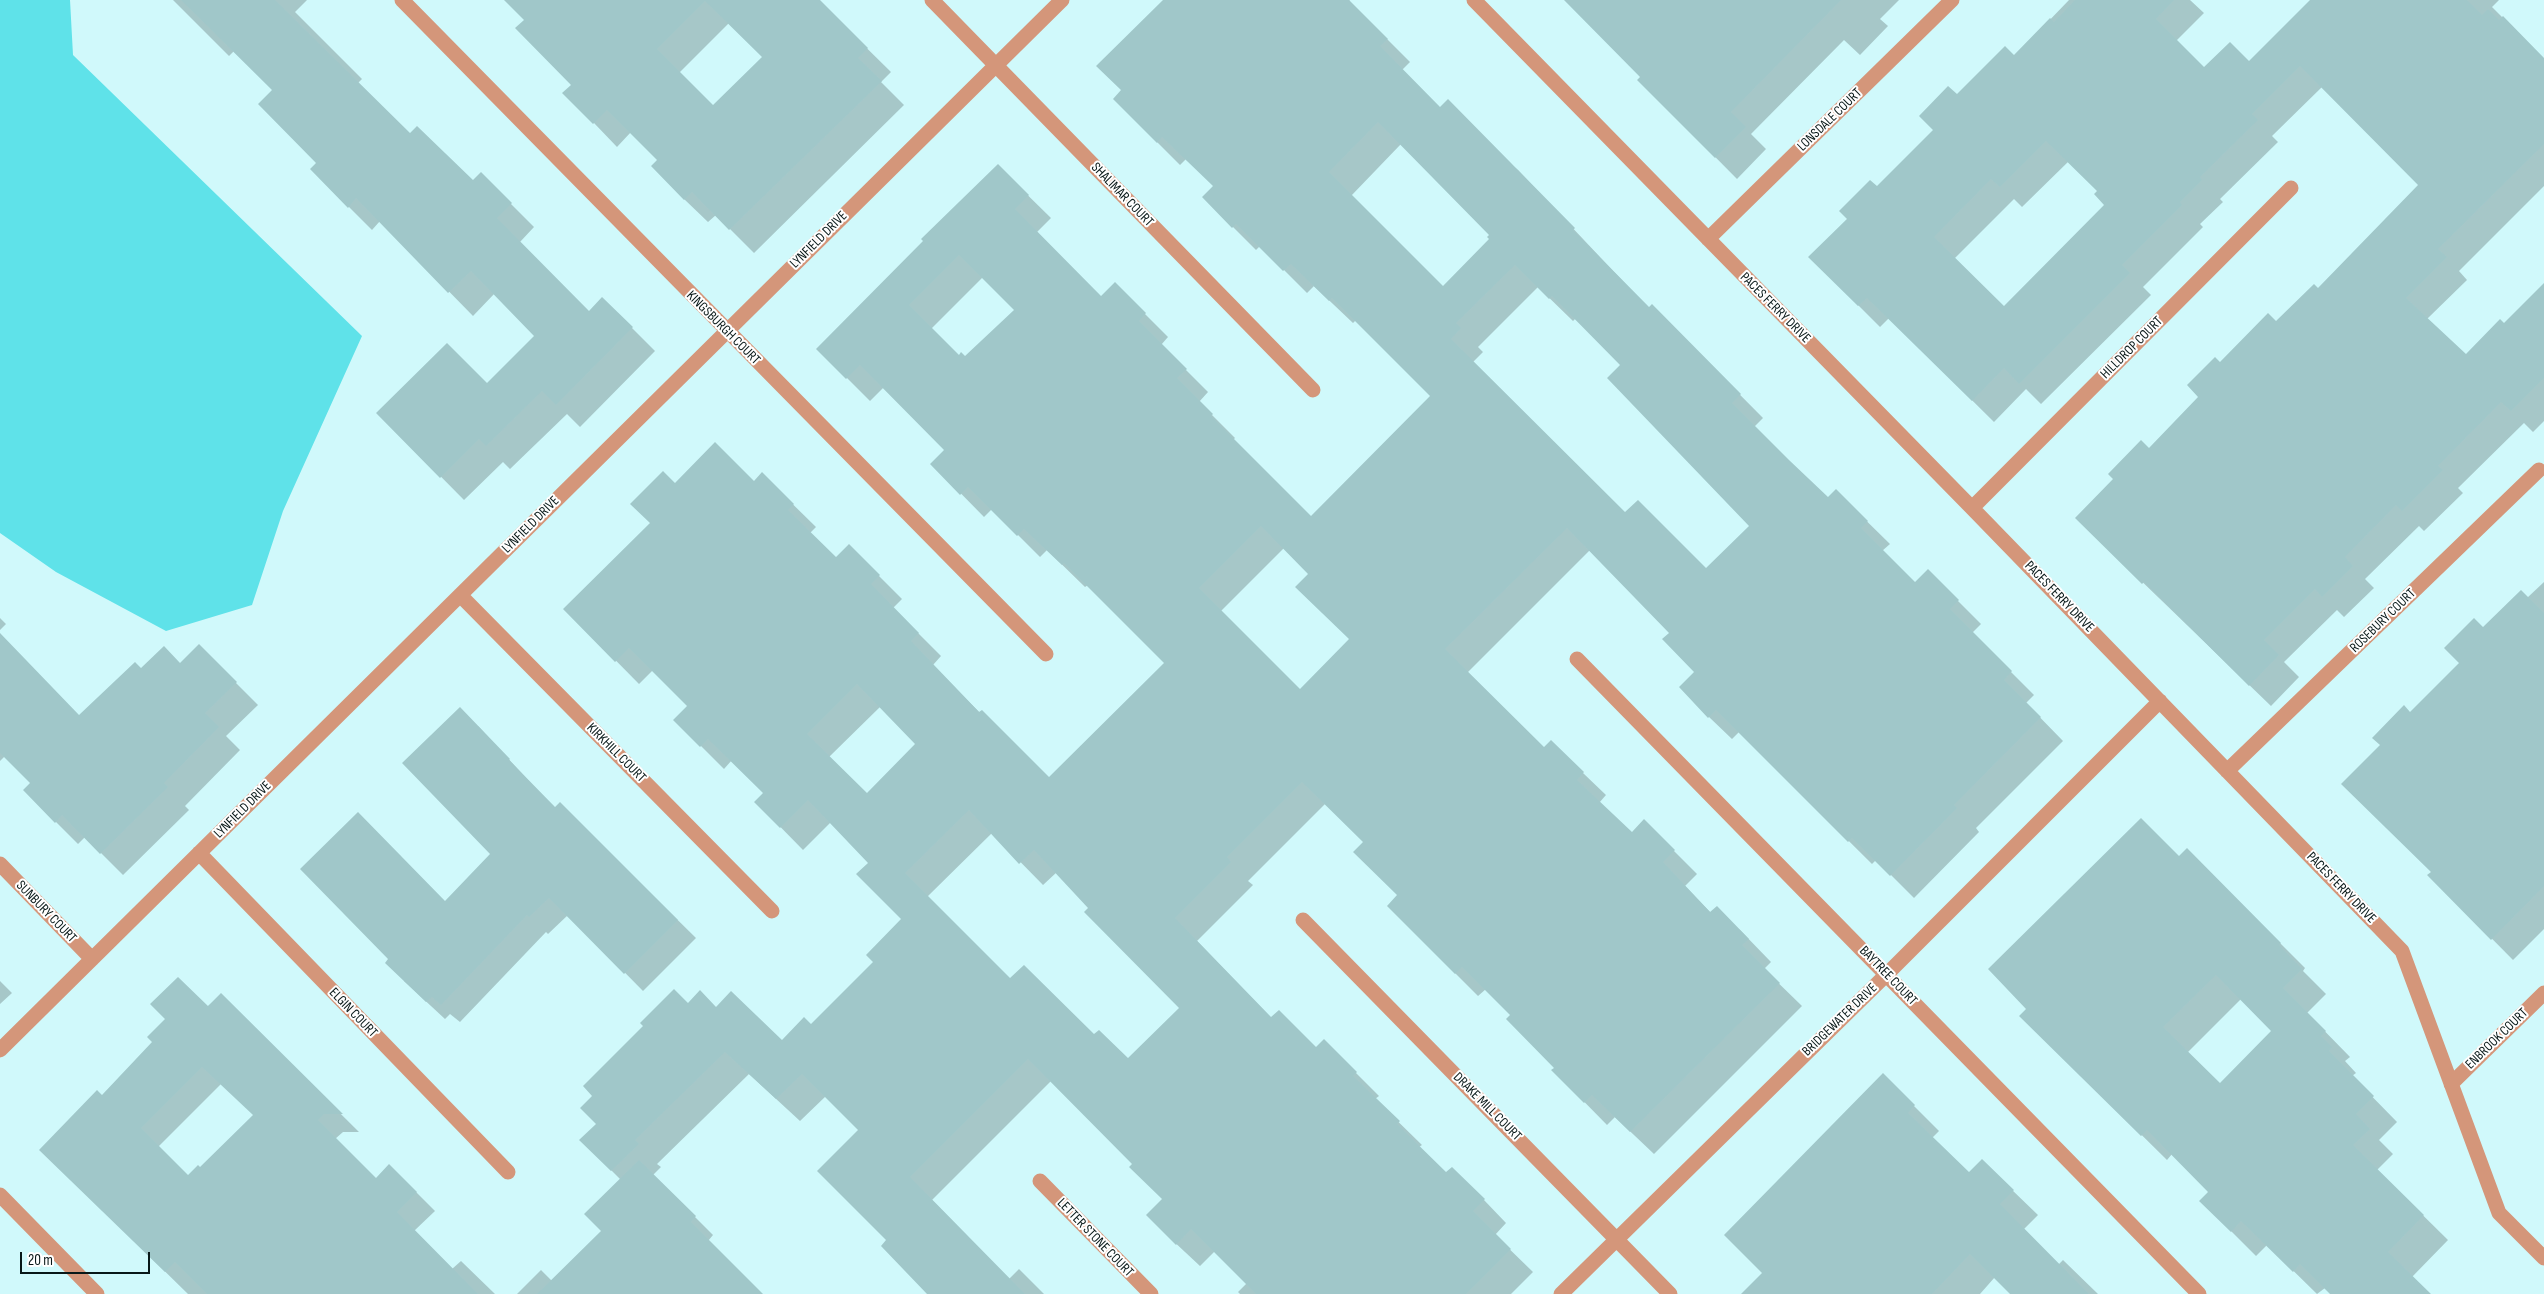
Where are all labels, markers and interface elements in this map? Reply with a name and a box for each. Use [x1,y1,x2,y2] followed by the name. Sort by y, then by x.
[1794,85,1866,155] street label: LONSDALE COURT
[1087,159,1157,231] street label: SHALIMAR COURT
[787,208,851,272] street label: LYNFIELD DRIVE
[1736,269,1814,347] street label: PACES FERRY DRIVE
[683,288,763,368] street label: KINGSBURGH COURT
[2097,313,2167,383] street label: HILLDROP COURT
[499,493,563,557] street label: LYNFIELD DRIVE
[2021,558,2097,636] street label: PACES FERRY DRIVE
[2347,585,2419,657] street label: ROSEBURY COURT
[583,720,649,786] street label: KIRKHILL COURT
[211,778,275,842] street label: LYNFIELD DRIVE
[2303,849,2379,927] street label: PACES FERRY DRIVE
[12,877,80,947] street label: SUNBURY COURT
[1856,943,1920,1009] street label: BAYTREE COURT
[1799,980,1881,1060] street label: BRIDGEWATER DRIVE
[325,985,381,1041] street label: ELGIN COURT
[2462,1005,2532,1073] street label: ENBROOK COURT
[1449,1069,1525,1145] street label: DRAKE MILL COURT
[1053,1195,1137,1281] street label: LETTER STONE COURT
[22,1242,152,1274] scale bar
[28,1251,53,1270] text: 20 m

